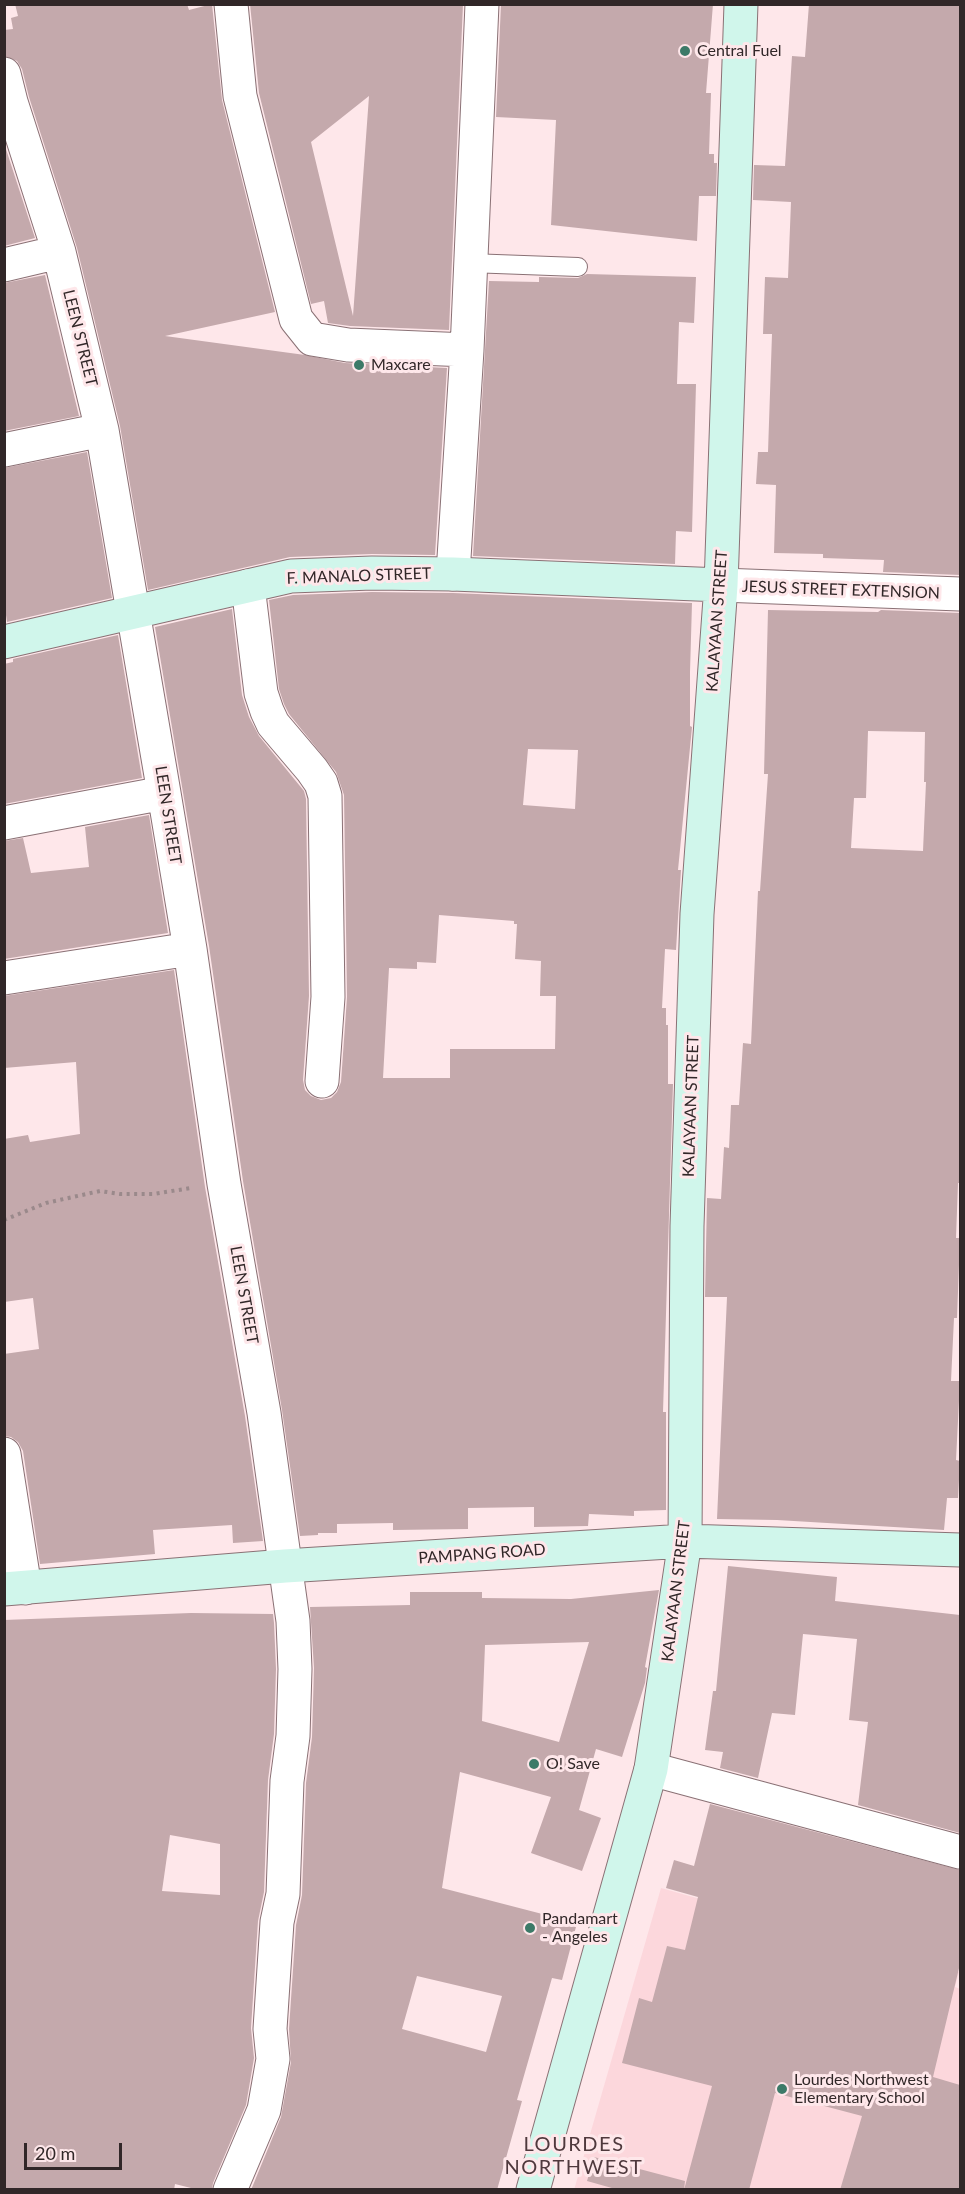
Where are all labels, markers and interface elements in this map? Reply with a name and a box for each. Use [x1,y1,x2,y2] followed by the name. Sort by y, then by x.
[697,41,782,61] place label: Central Fuel
[678,44,692,58] marker: Central Fuel
[59,288,101,388] street label: LEEN STREET
[371,355,431,375] place label: Maxcare
[352,358,366,372] marker: Maxcare
[702,549,732,693] street label: KALAYAAN STREET
[286,564,432,588] street label: F. MANALO STREET
[742,577,940,603] street label: JESUS STREET EXTENSION
[151,765,185,865] street label: LEEN STREET
[679,1035,703,1177] street label: KALAYAAN STREET
[226,1245,262,1345] street label: LEEN STREET
[658,1519,694,1663] street label: KALAYAAN STREET
[418,1540,546,1568] street label: PAMPANG ROAD
[546,1754,600,1774] place label: O! Save
[527,1757,541,1771] marker: O! Save
[542,1909,618,1947] place label: Pandamart - Angeles
[523,1921,537,1935] marker: Pandamart - Angeles
[794,2070,929,2108] place label: Lourdes Northwest Elementary School
[775,2082,789,2096] marker: Lourdes Northwest Elementary School
[27,2131,124,2169] scale bar
[505,2133,643,2180] district label: LOURDES NORTHWEST
[35,2142,75,2164] text: 20 m

